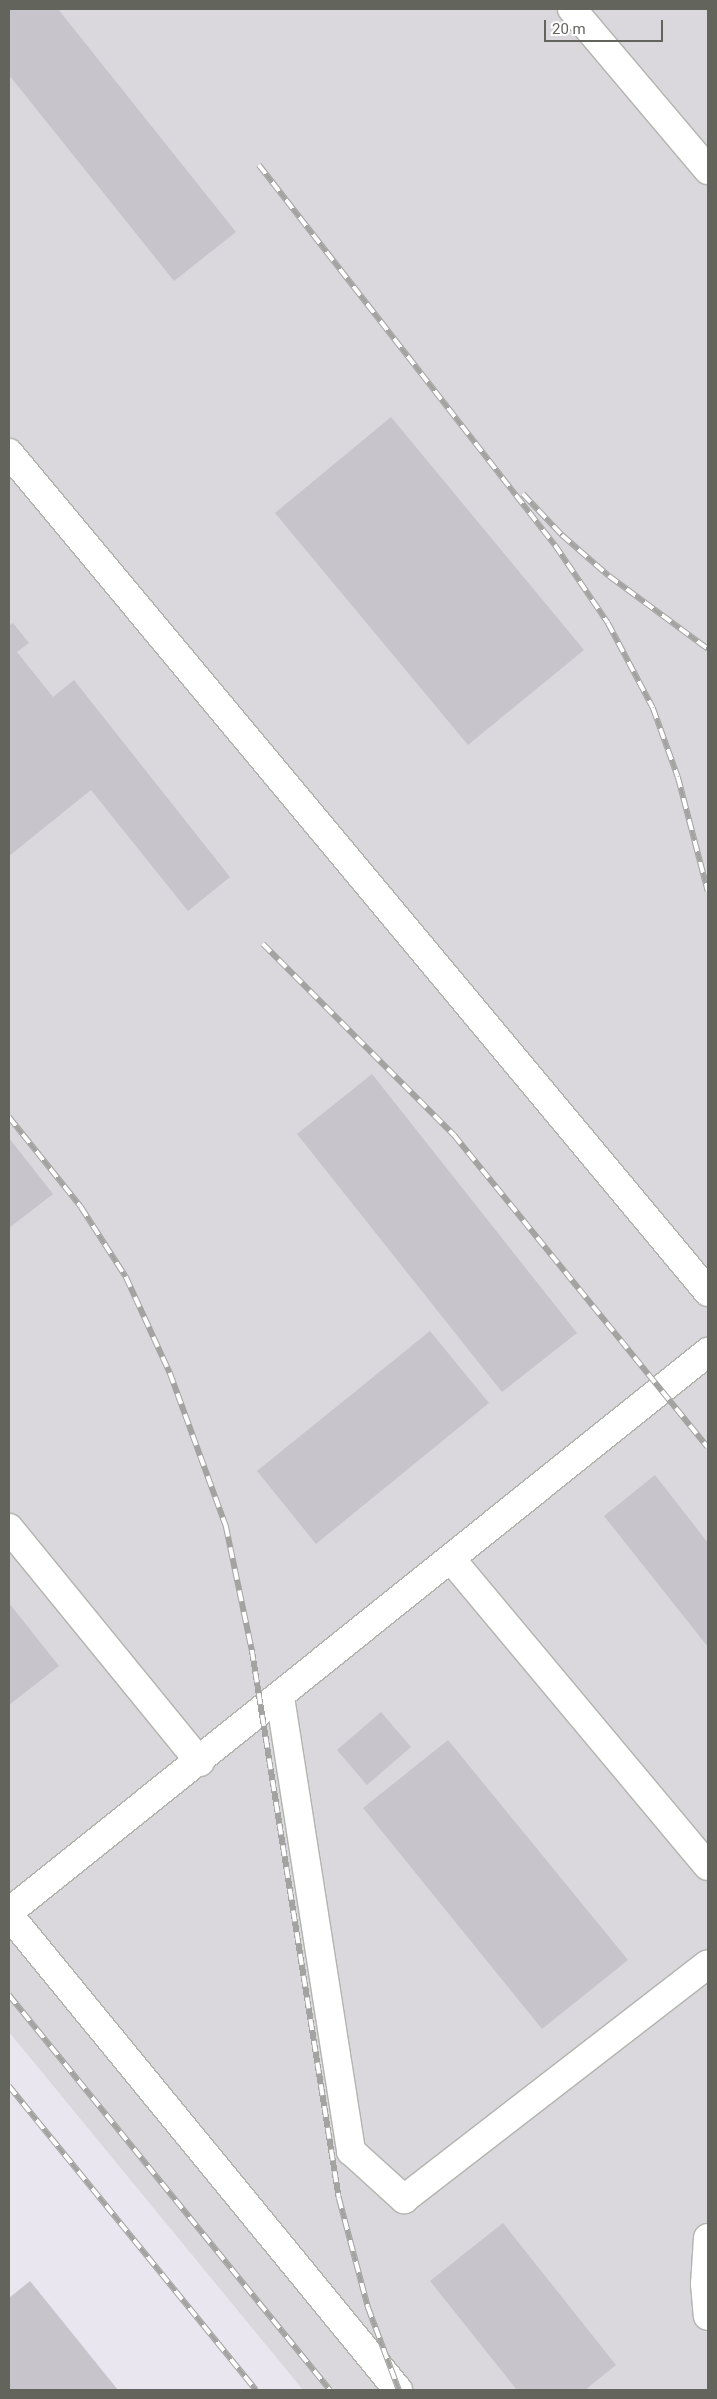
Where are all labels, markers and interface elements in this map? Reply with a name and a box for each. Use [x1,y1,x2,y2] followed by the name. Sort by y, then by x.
[547,10,666,42] scale bar
[552,20,586,38] text: 20 m

